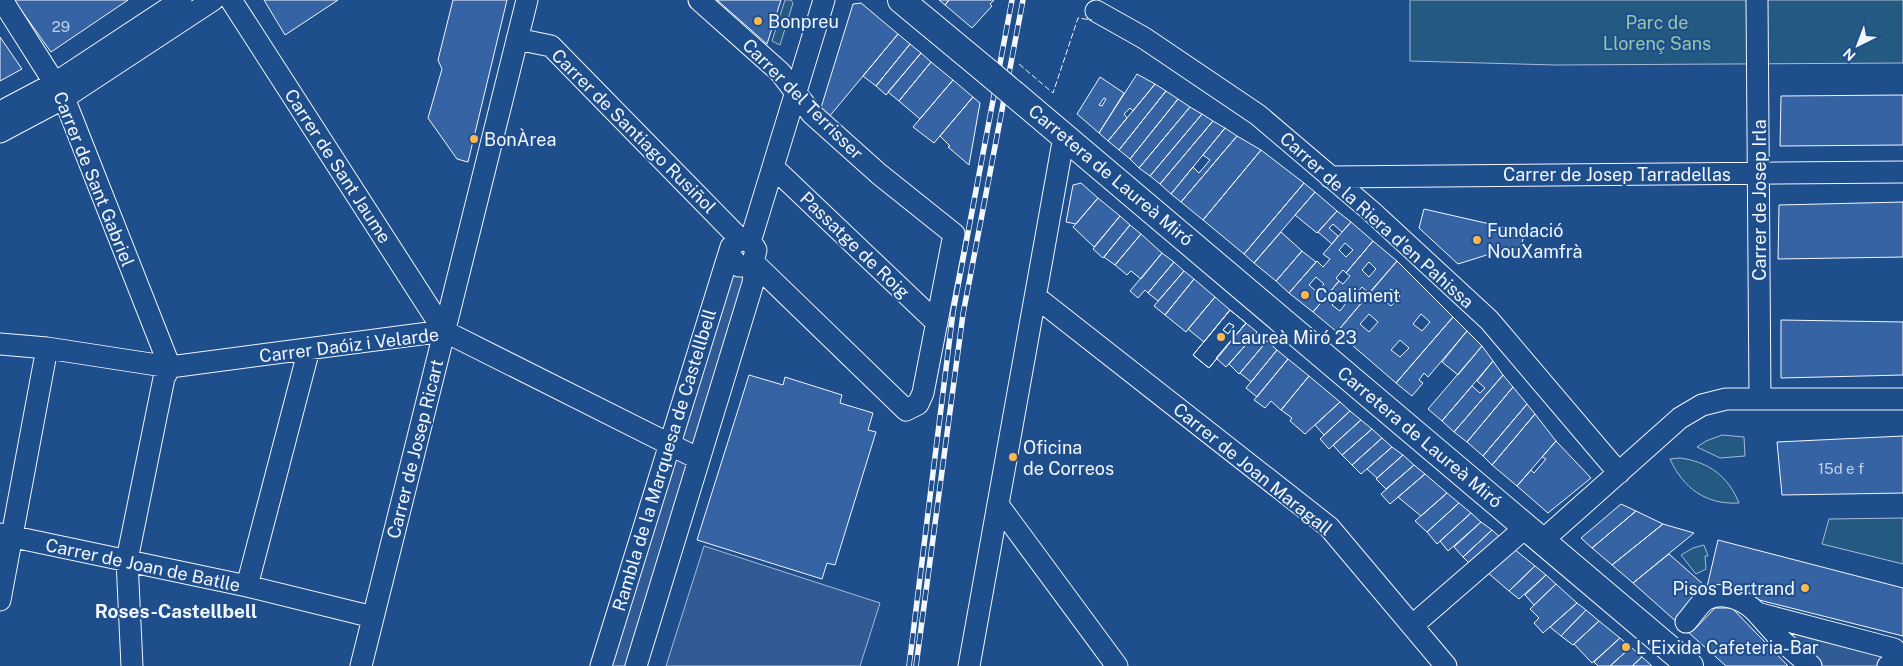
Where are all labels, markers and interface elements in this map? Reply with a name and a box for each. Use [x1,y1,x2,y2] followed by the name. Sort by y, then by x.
[768,11,839,32] place label: Bonpreu
[1603,12,1711,54] park label: Parc de Llorenç Sans
[752,15,764,27] marker: Bonpreu
[52,18,70,35] house number: 29
[1833,20,1883,70] north arrow
[738,34,868,164] street label: Carrer del Terrisser
[548,45,720,217] street label: Carrer de Santiago Rusiñol
[1840,45,1859,64] text: N
[280,85,396,247] street label: Carrer de Sant Jaume
[49,88,139,270] street label: Carrer de Sant Gabriel
[1024,100,1198,250] street label: Carretera de Laureà Miró
[1749,119,1770,281] street label: Carrer de Josep Irla
[484,128,556,150] place label: BonÀrea
[1276,128,1478,312] street label: Carrer de la Riera d'en Pahissa
[468,133,480,145] marker: BonÀrea
[1503,164,1731,185] street label: Carrer de Josep Tarradellas
[796,187,914,303] street label: Passatge de Roig
[1487,220,1582,262] place label: Fundació NouXamfrà
[1471,234,1483,246] marker: Fundació NouXamfrà
[1315,285,1400,306] place label: Coaliment
[1299,289,1311,301] marker: Coaliment
[608,306,720,614] street label: Rambla de la Marquesa de Castellbell
[258,324,440,366] street label: Carrer Daóiz i Velarde
[1231,327,1357,348] place label: Laureà Miró 23
[1215,331,1227,343] marker: Laureà Miró 23
[383,357,447,541] street label: Carrer de Josep Ricart
[1333,362,1507,512] street label: Carretera de Laureà Miró
[1169,398,1337,540] street label: Carrer de Joan Maragall
[1023,437,1114,479] place label: Oficina de Correos
[1007,451,1019,463] marker: Oficina de Correos
[1818,460,1864,477] house number: 15d e f
[44,534,242,596] street label: Carrer de Joan de Batlle
[1673,578,1795,599] place label: Pisos Bertrand
[1799,582,1811,594] marker: Pisos Bertrand
[95,600,257,622] district label: Roses-Castellbell
[1636,637,1819,658] place label: L'Eixida Cafeteria-Bar
[1620,641,1632,653] marker: L'Eixida Cafeteria-Bar

